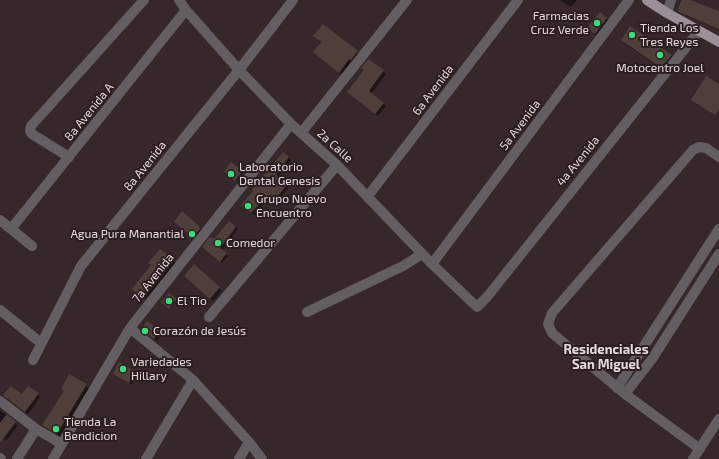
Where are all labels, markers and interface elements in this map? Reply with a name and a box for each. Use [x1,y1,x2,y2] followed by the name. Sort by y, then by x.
[530,9,589,37] place label: Farmacias Cruz Verde
[592,18,602,28] marker: Farmacias Cruz Verde
[640,21,699,49] place label: Tienda Los Tres Reyes
[627,30,637,40] marker: Tienda Los Tres Reyes
[655,50,665,60] marker: Motocentro Joel
[616,61,704,75] place label: Motocentro Joel
[409,62,457,118] street label: 6a Avenida
[61,80,117,144] street label: 8a Avenida A
[496,97,544,153] street label: 5a Avenida
[314,126,356,166] street label: 2a Calle
[554,133,602,189] street label: 4a Avenida
[121,138,169,194] street label: 8a Avenida
[239,160,320,188] place label: Laboratorio Dental Genesis
[226,169,236,179] marker: Laboratorio Dental Genesis
[256,192,326,220] place label: Grupo Nuevo Encuentro
[243,201,253,211] marker: Grupo Nuevo Encuentro
[70,227,184,241] place label: Agua Pura Manantial
[187,229,197,239] marker: Agua Pura Manantial
[226,236,275,250] place label: Comedor
[213,238,223,248] marker: Comedor
[129,250,177,306] street label: 7a Avenida
[177,294,207,308] place label: El Tio
[164,296,174,306] marker: El Tio
[153,324,246,338] place label: Corazón de Jesús
[140,326,150,336] marker: Corazón de Jesús
[563,342,649,373] district label: Residenciales San Miguel
[131,355,192,383] place label: Variedades Hillary
[118,364,128,374] marker: Variedades Hillary
[64,415,117,443] place label: Tienda La Bendicion
[51,424,61,434] marker: Tienda La Bendicion

